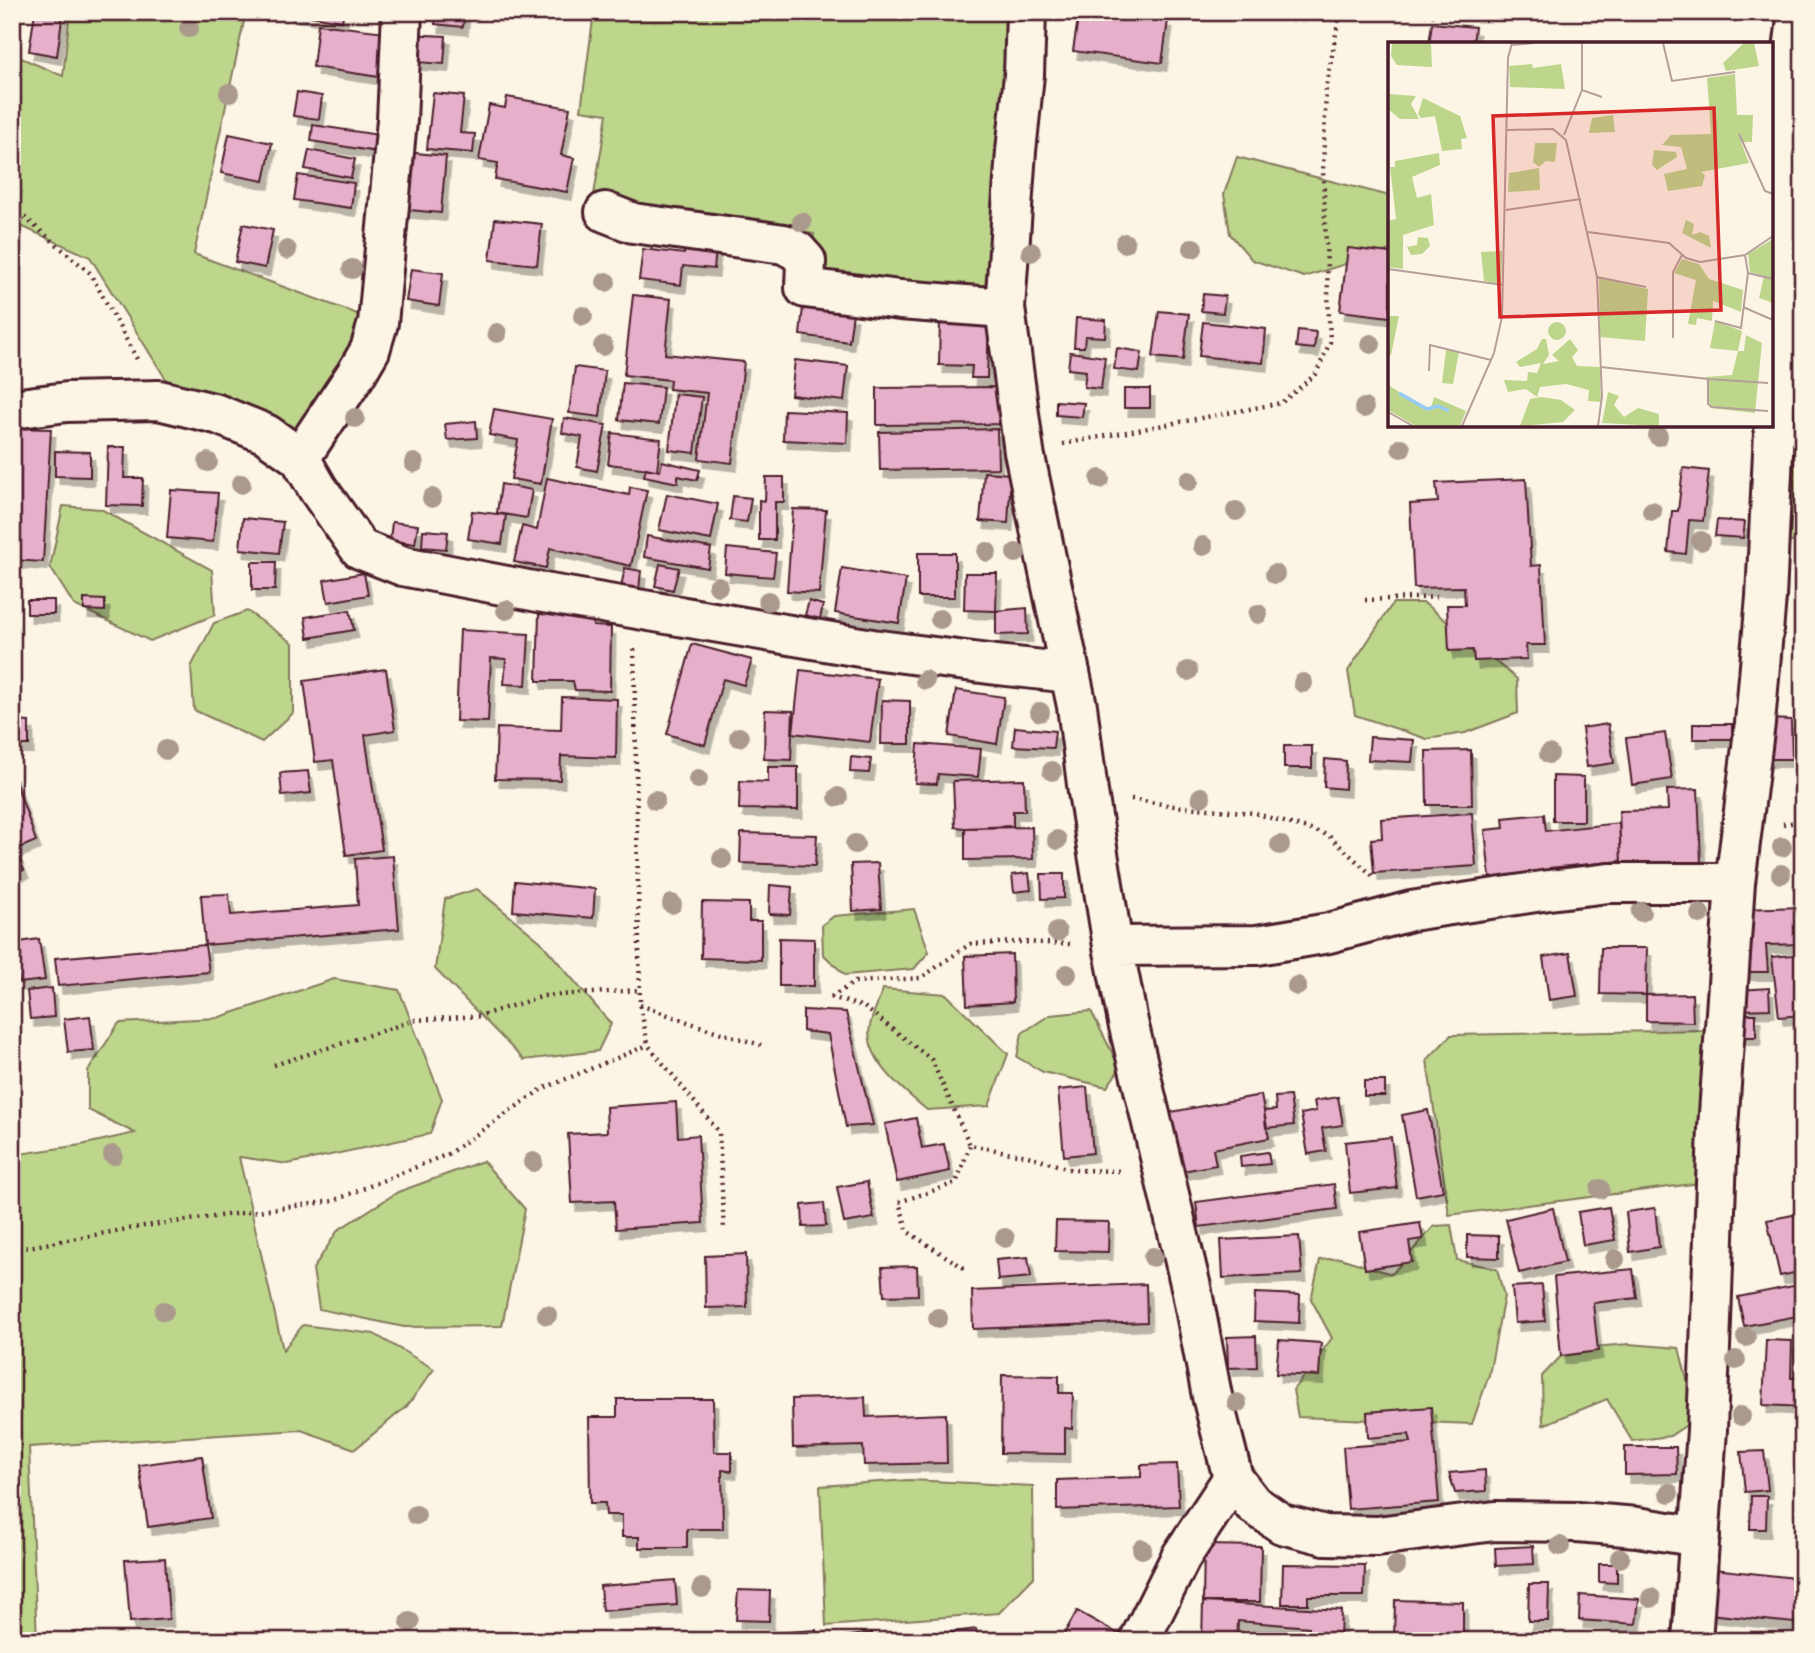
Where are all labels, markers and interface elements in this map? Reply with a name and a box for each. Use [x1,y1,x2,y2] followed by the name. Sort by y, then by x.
[1388,42,1773,427] inset map

